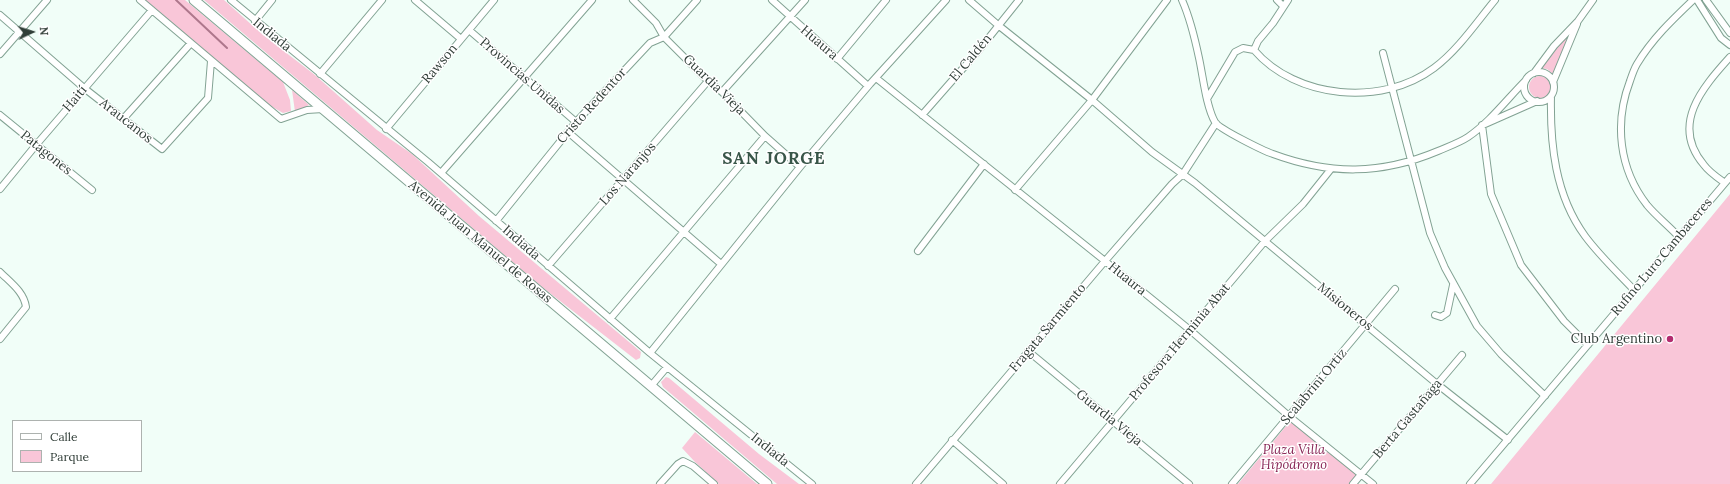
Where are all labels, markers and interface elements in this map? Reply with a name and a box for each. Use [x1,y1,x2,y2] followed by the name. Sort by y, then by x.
[12,12,52,52] north arrow
[250,15,294,55] street label: Indiada
[797,23,841,63] street label: Huaura
[37,26,51,36] text: N
[947,31,995,85] street label: El Caldén
[476,35,568,117] street label: Provincias Unidas
[419,41,461,87] street label: Rawson
[680,51,748,119] street label: Guardia Vieja
[554,65,630,147] street label: Cristo Redentor
[60,83,90,115] street label: Haití
[96,95,156,147] street label: Araucanos
[17,127,75,179] street label: Patagones
[596,139,660,209] street label: Los Naranjos
[722,149,826,169] district label: SAN JORGE
[405,177,555,307] street label: Avenida Juan Manuel de Rosas
[1608,195,1716,319] street label: Rufino Luro Cambaceres
[499,222,543,264] street label: Indiada
[1105,259,1149,299] street label: Huaura
[1126,280,1234,404] street label: Profesora Herminia Abat
[1314,280,1376,334] street label: Misioneros
[1006,281,1090,375] street label: Fragata Sarmiento
[1571,331,1662,347] place label: Club Argentino
[1665,334,1675,344] marker: Club Argentino
[1278,346,1350,428] street label: Scalabrini Ortiz
[1370,376,1446,462] street label: Berta Gastañaga
[1073,387,1145,449] street label: Guardia Vieja
[12,420,142,472] legend
[50,429,78,444] text: Calle
[748,430,792,470] street label: Indiada
[1261,442,1327,473] park label: Plaza Villa Hipódromo
[50,449,89,464] text: Parque

